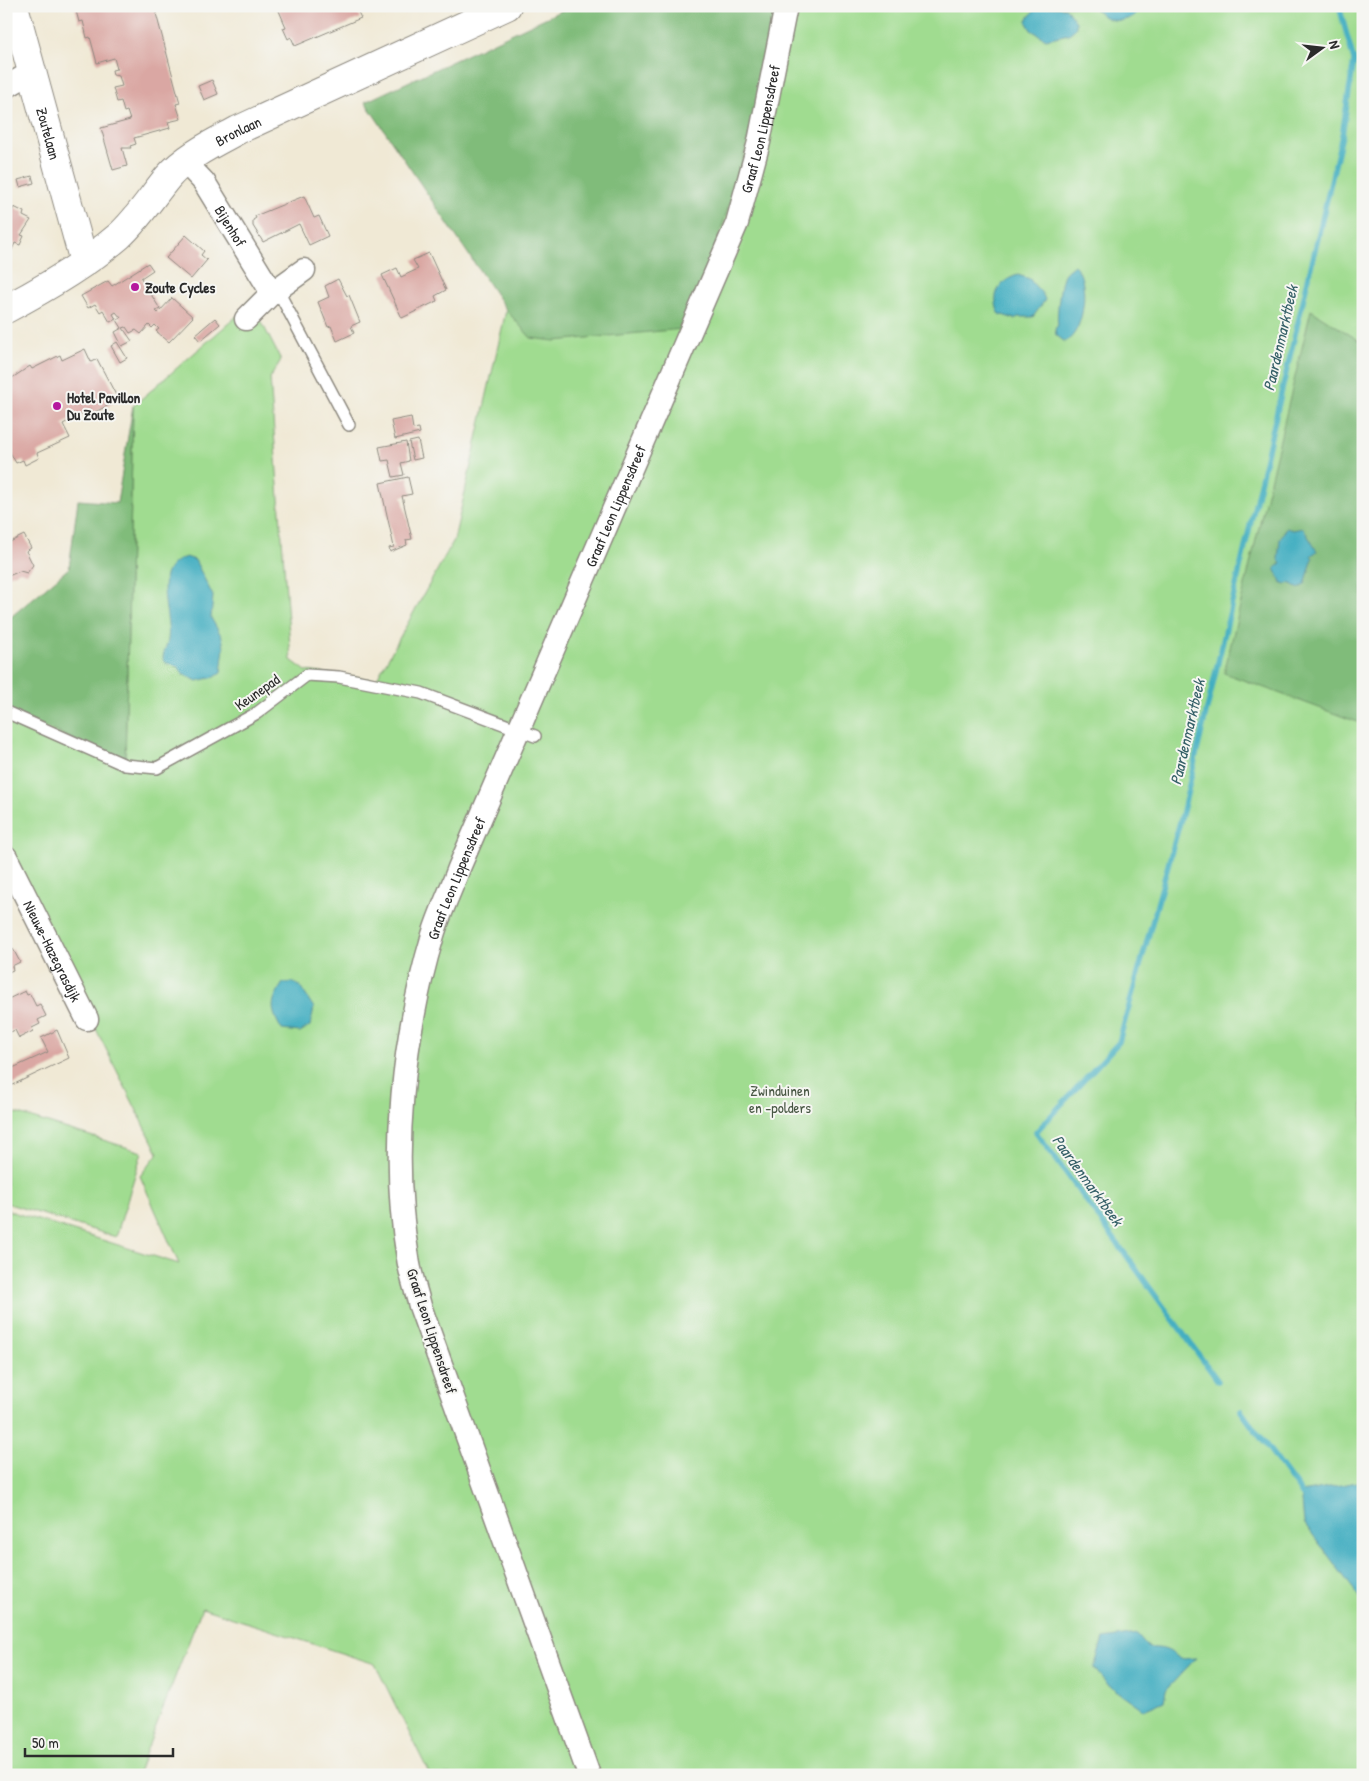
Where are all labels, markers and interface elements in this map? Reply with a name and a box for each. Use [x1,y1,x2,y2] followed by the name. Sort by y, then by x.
[1296,22,1346,72] north arrow
[1325,38,1345,51] text: N
[735,62,785,195] street label: Graaf Leon Lippensdreef
[32,105,66,162] street label: Zoutelaan
[211,110,264,151] street label: Bronlaan
[210,201,252,251] street label: Bijenhof
[145,277,216,299] place label: Zoute Cycles
[129,281,141,293] marker: Zoute Cycles
[1257,282,1303,393] water label: Paardenmarktbeek
[67,387,141,425] place label: Hotel Pavillon Du Zoute
[51,400,63,412] marker: Hotel Pavillon Du Zoute
[580,441,651,570] street label: Graaf Leon Lippensdreef
[230,669,284,715] street label: Keunepad
[1164,676,1210,787] water label: Paardenmarktbeek
[422,813,491,942] street label: Graaf Leon Lippensdreef
[19,897,87,1005] street label: Nieuwe-Hazegrasdijk
[749,1080,811,1118] park label: Zwinduinen en -polders
[1047,1130,1129,1231] water label: Paardenmarktbeek
[402,1266,462,1397] street label: Graaf Leon Lippensdreef
[25,1726,172,1758] scale bar
[32,1732,59,1753] text: 50 m

